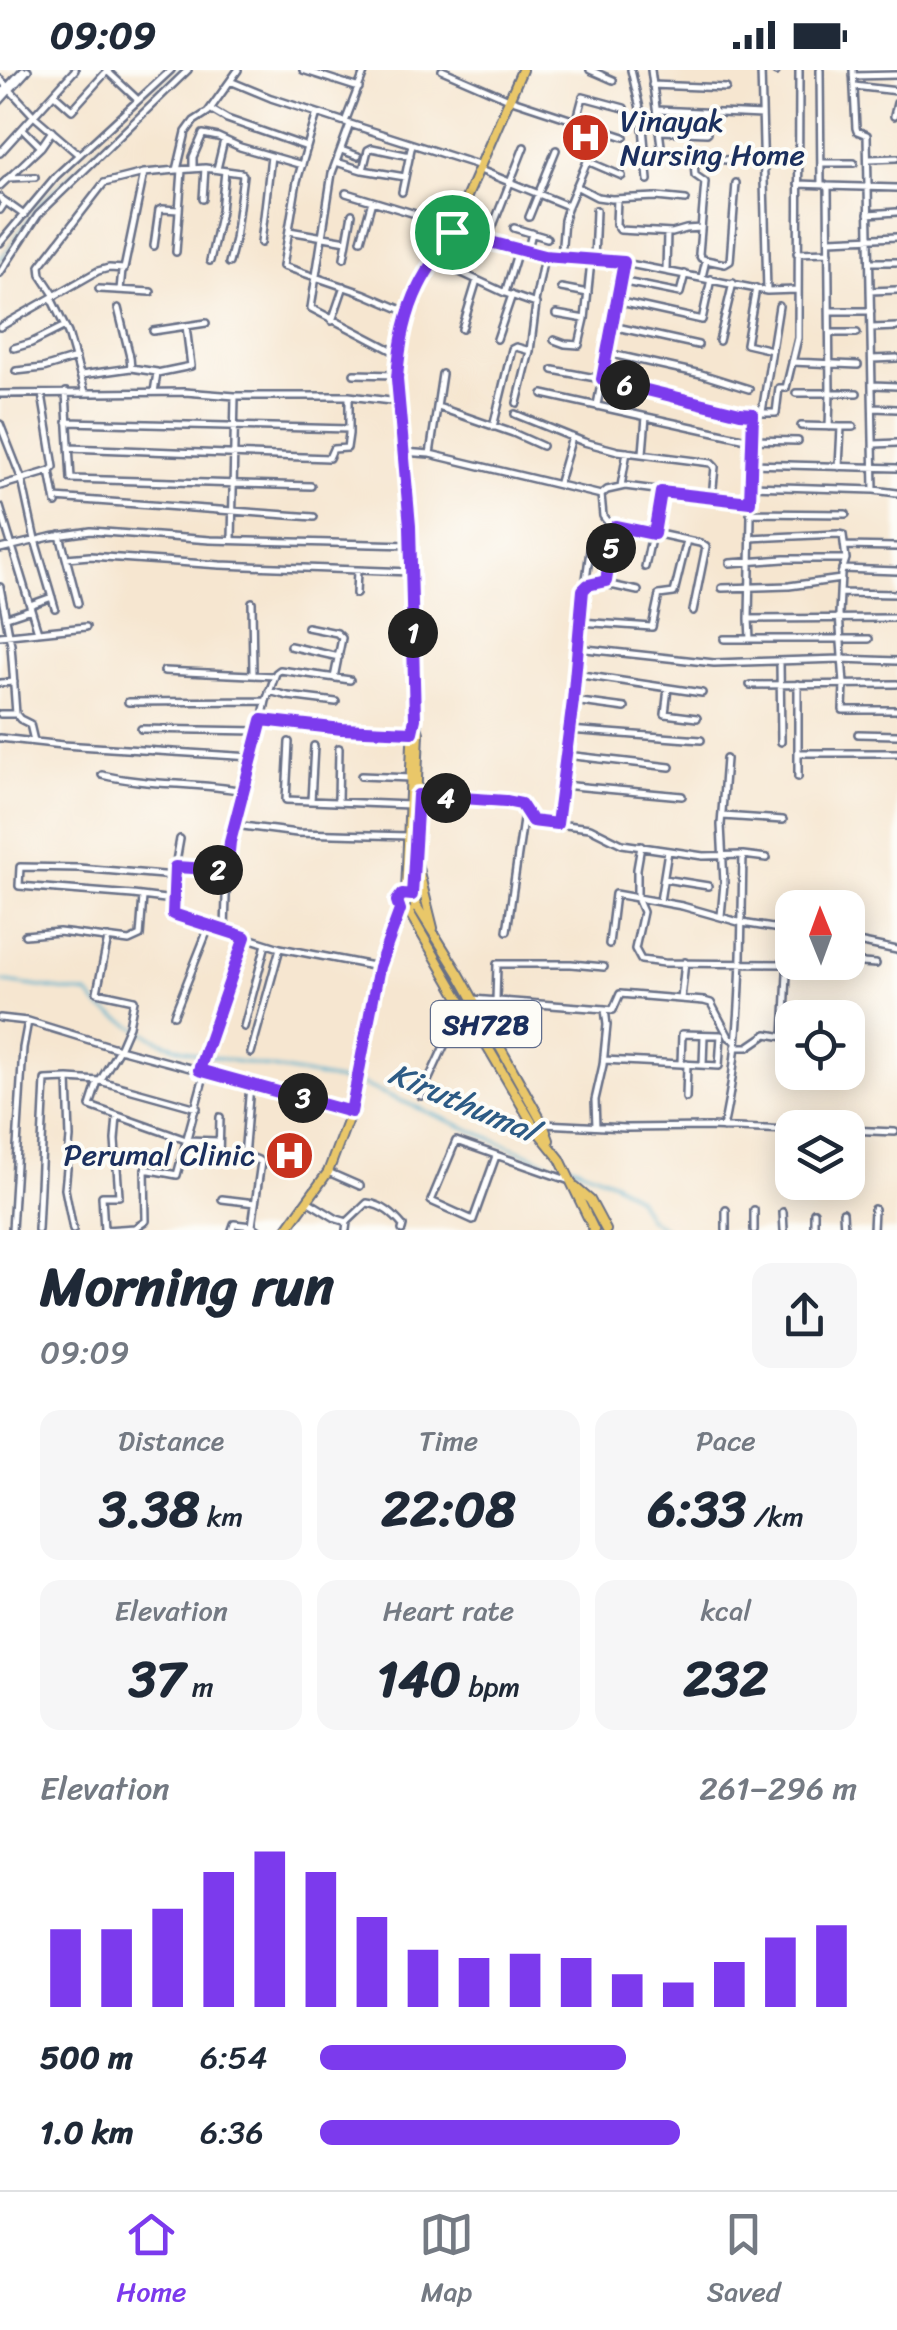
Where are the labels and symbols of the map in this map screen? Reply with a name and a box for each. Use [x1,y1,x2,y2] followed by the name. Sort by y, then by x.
[620,94,805,182] place label: Vinayak Nursing Home
[559,112,611,164] hospital icon: Vinayak Nursing Home
[410,190,495,275] pin
[600,360,650,410] pin: 6
[586,523,636,573] pin: 5
[388,608,438,658] pin: 1
[421,773,471,823] pin: 4
[193,845,243,895] pin: 2
[775,890,865,980] north arrow
[431,1001,541,1047] road number: SH72B
[380,1046,552,1162] water label: Kiruthumal
[278,1073,328,1123] pin: 3
[64,1128,255,1182] place label: Perumal Clinic
[264,1129,316,1181] hospital icon: Perumal Clinic

